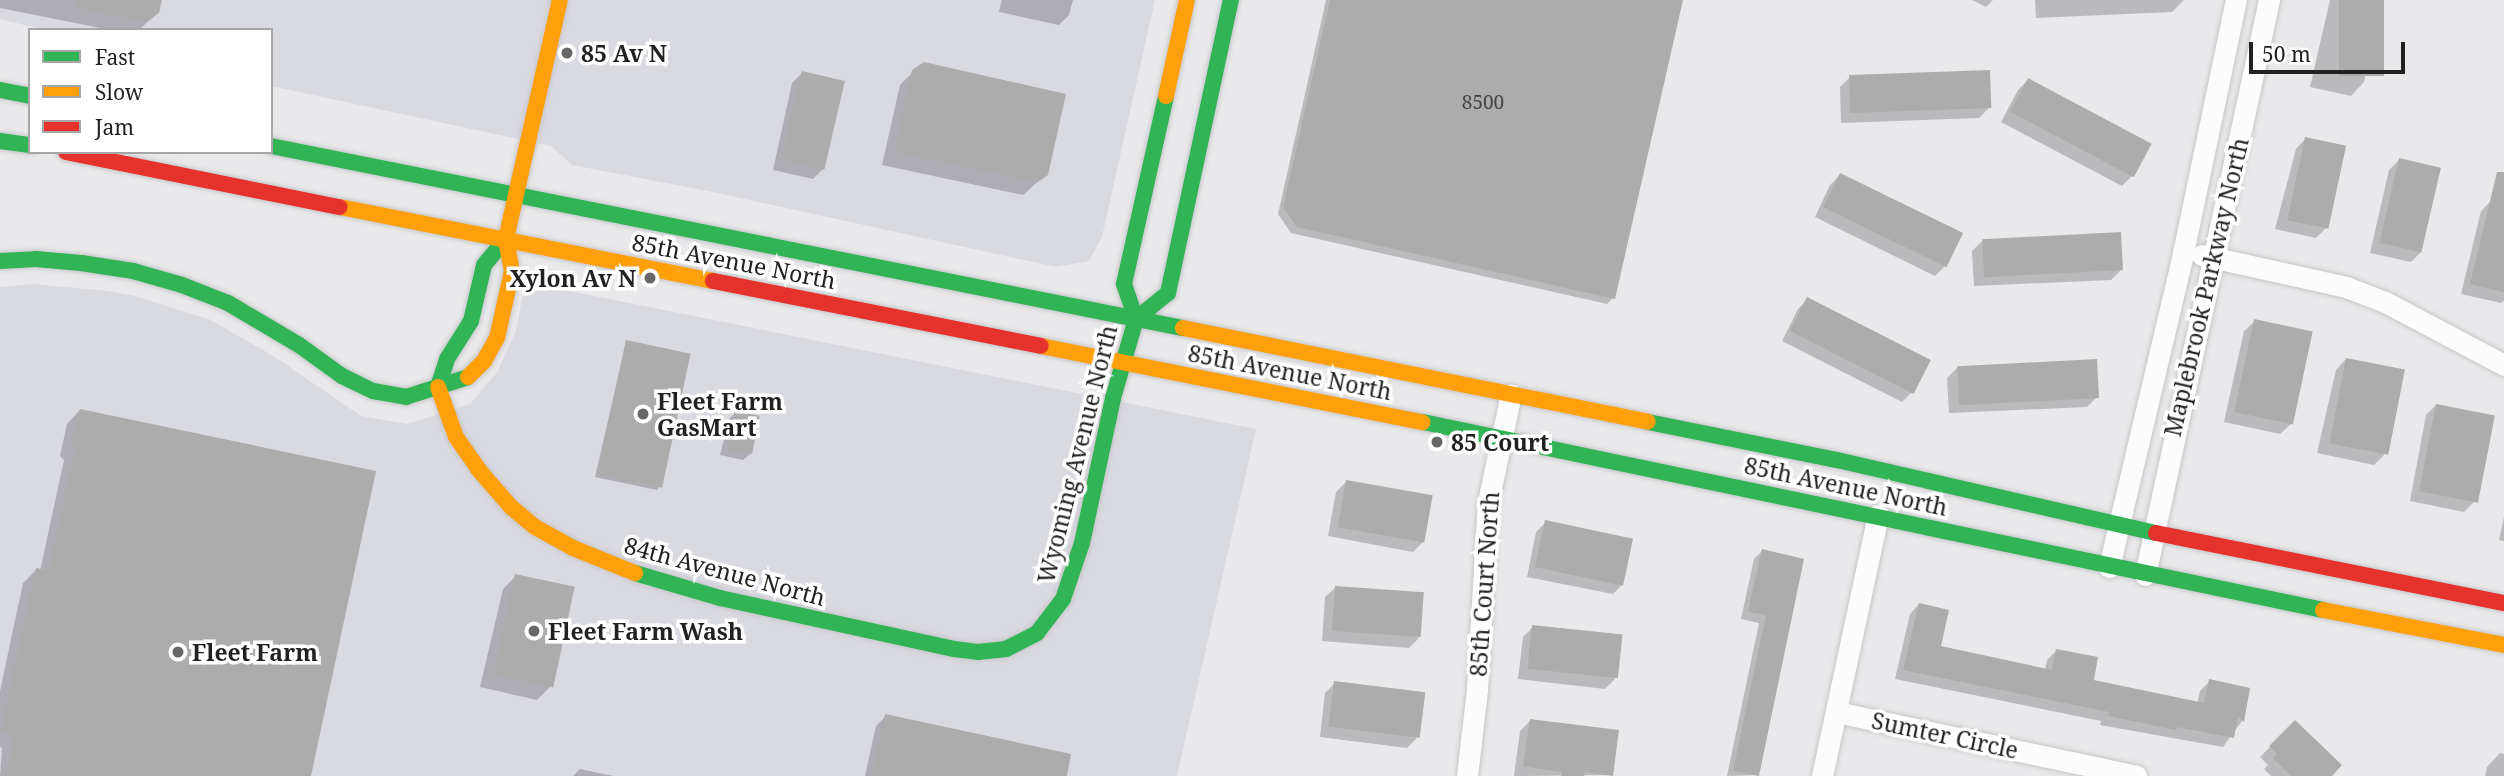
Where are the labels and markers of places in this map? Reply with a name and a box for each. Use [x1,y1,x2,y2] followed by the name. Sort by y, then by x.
[581,39,667,67] place label: 85 Av N
[559,45,575,61] marker: 85 Av N
[509,264,636,292] place label: Xylon Av N
[642,270,658,286] marker: Xylon Av N
[657,387,783,441] place label: Fleet Farm GasMart
[635,406,651,422] marker: Fleet Farm GasMart
[1451,428,1549,456] place label: 85 Court
[1429,434,1445,450] marker: 85 Court
[548,617,743,645] place label: Fleet Farm Wash
[526,623,542,639] marker: Fleet Farm Wash
[192,638,318,666] place label: Fleet Farm
[170,644,186,660] marker: Fleet Farm

